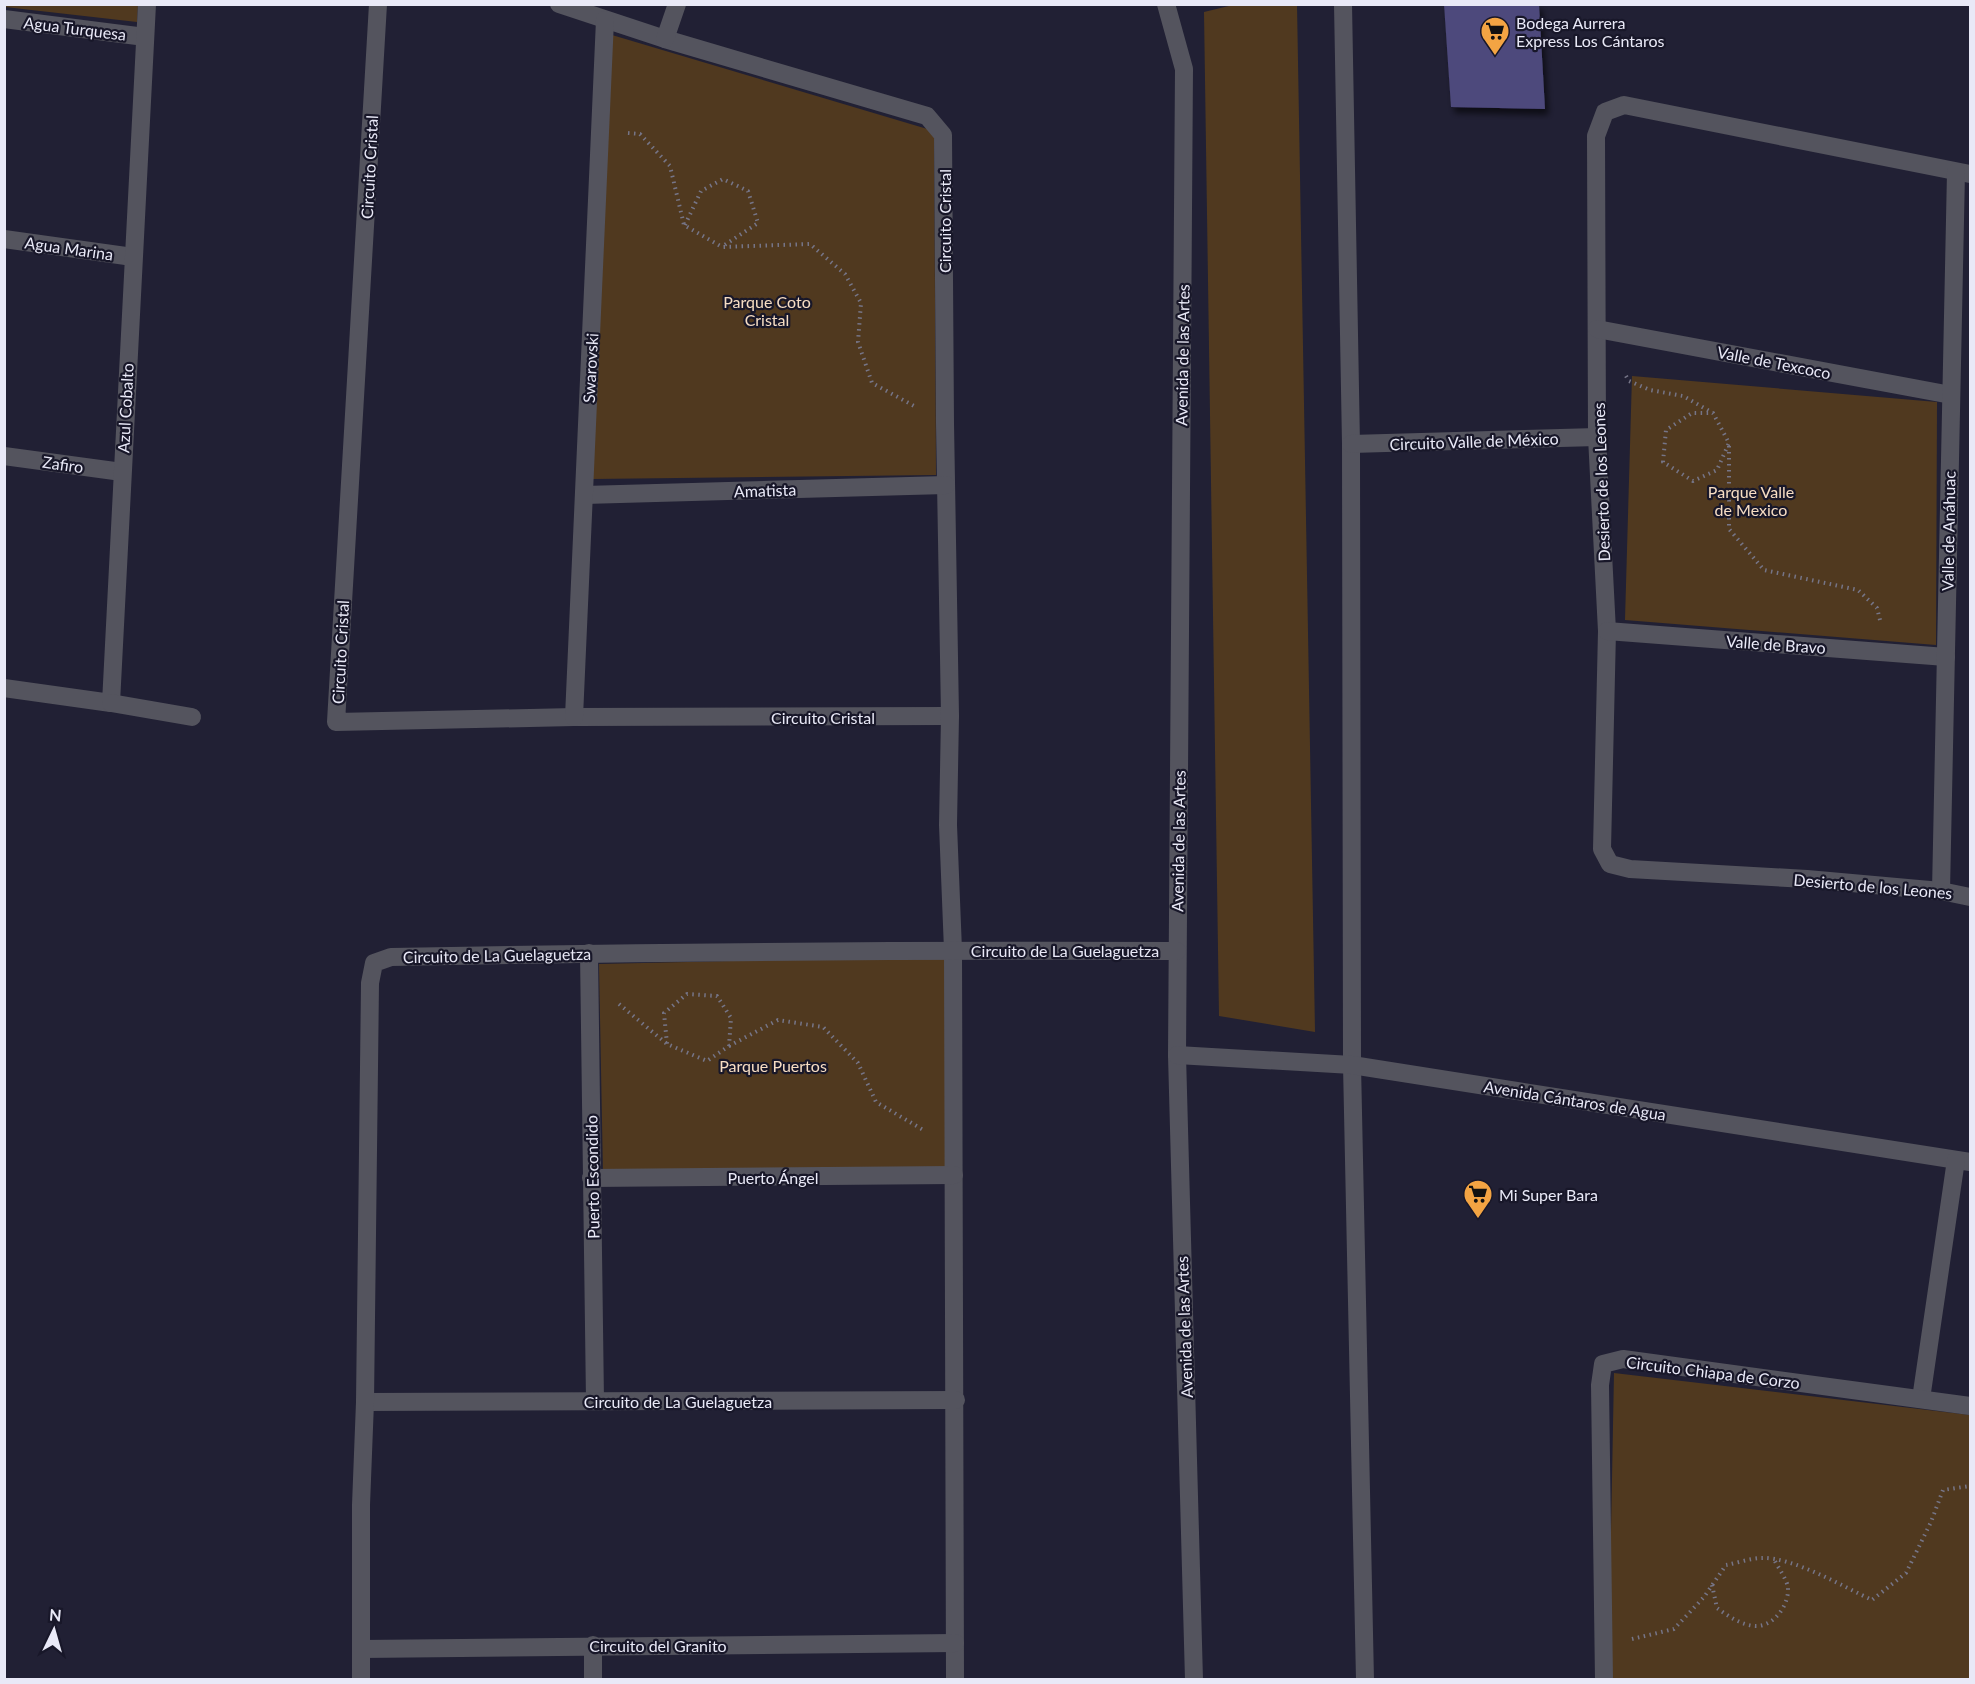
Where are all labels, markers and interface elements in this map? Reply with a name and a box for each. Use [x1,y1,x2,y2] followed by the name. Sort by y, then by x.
[23,12,127,44] street label: Agua Turquesa
[1516,13,1665,50] place label: Bodega Aurrera Express Los Cántaros
[1479,15,1511,57] supermarket icon: Bodega Aurrera Express Los Cántaros
[357,115,381,219] street label: Circuito Cristal
[935,169,954,273] street label: Circuito Cristal
[23,232,115,264] street label: Agua Marina
[1171,284,1193,426] street label: Avenida de las Artes
[723,292,811,329] park label: Parque Coto Cristal
[579,332,601,404] street label: Swarovski
[1716,342,1832,382] street label: Valle de Texcoco
[113,363,137,453] street label: Azul Cobalto
[1589,402,1613,562] street label: Desierto de los Leones
[1389,429,1559,453] street label: Circuito Valle de México
[41,452,85,476] street label: Zafiro
[1937,471,1959,591] street label: Valle de Anáhuac
[734,479,796,501] street label: Amatista
[1708,482,1794,519] park label: Parque Valle de Mexico
[328,600,352,704] street label: Circuito Cristal
[1725,631,1827,657] street label: Valle de Bravo
[771,708,875,727] street label: Circuito Cristal
[1167,770,1189,912] street label: Avenida de las Artes
[1793,870,1953,902] street label: Desierto de los Leones
[971,941,1159,960] street label: Circuito de La Guelaguetza
[403,944,591,966] street label: Circuito de La Guelaguetza
[719,1056,827,1075] park label: Parque Puertos
[1483,1076,1667,1124] street label: Avenida Cántaros de Agua
[581,1115,603,1239] street label: Puerto Escondido
[727,1168,819,1187] street label: Puerto Ángel
[1462,1178,1494,1220] supermarket icon: Mi Super Bara
[1499,1185,1598,1204] place label: Mi Super Bara
[1172,1256,1196,1398] street label: Avenida de las Artes
[1625,1352,1801,1392] street label: Circuito Chiapa de Corzo
[584,1392,772,1411] street label: Circuito de La Guelaguetza
[24,1600,84,1660] north arrow
[48,1605,62,1625] text: N
[589,1636,727,1655] street label: Circuito del Granito

